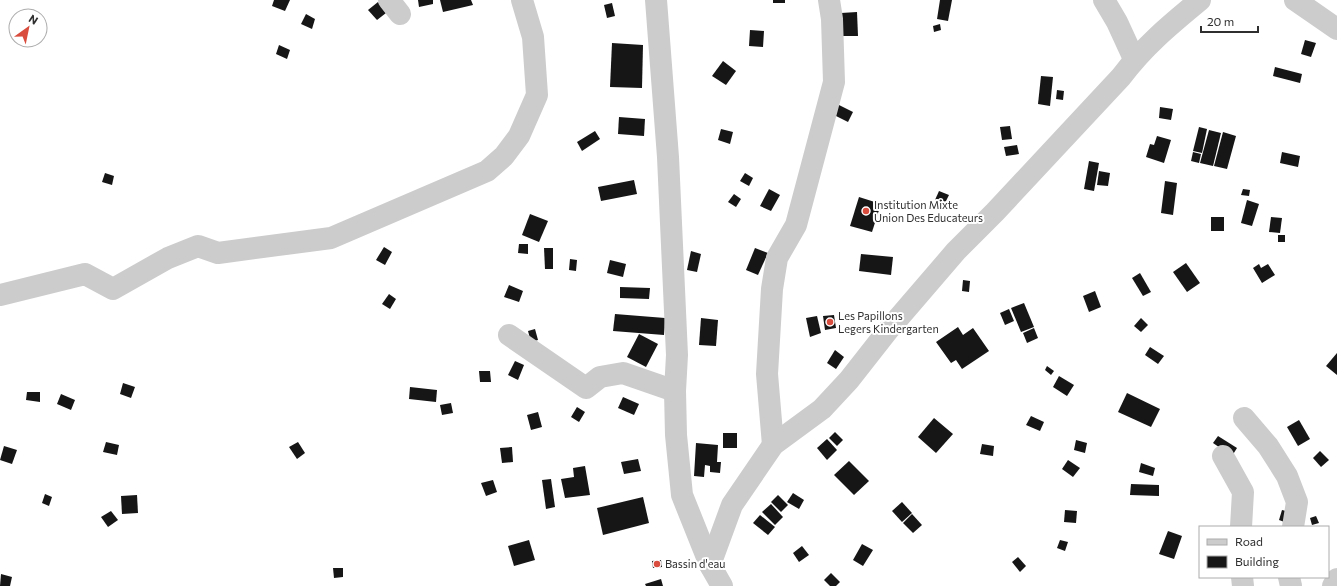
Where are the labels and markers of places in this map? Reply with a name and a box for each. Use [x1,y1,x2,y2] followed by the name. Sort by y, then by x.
[874,198,983,224] place label: Institution Mixte Union Des Educateurs
[861,206,871,216] marker: Institution Mixte Union Des Educateurs
[838,309,939,335] place label: Les Papillons Legers Kindergarten
[825,317,835,327] marker: Les Papillons Legers Kindergarten
[665,557,725,570] place label: Bassin d'eau
[652,559,662,569] marker: Bassin d'eau

